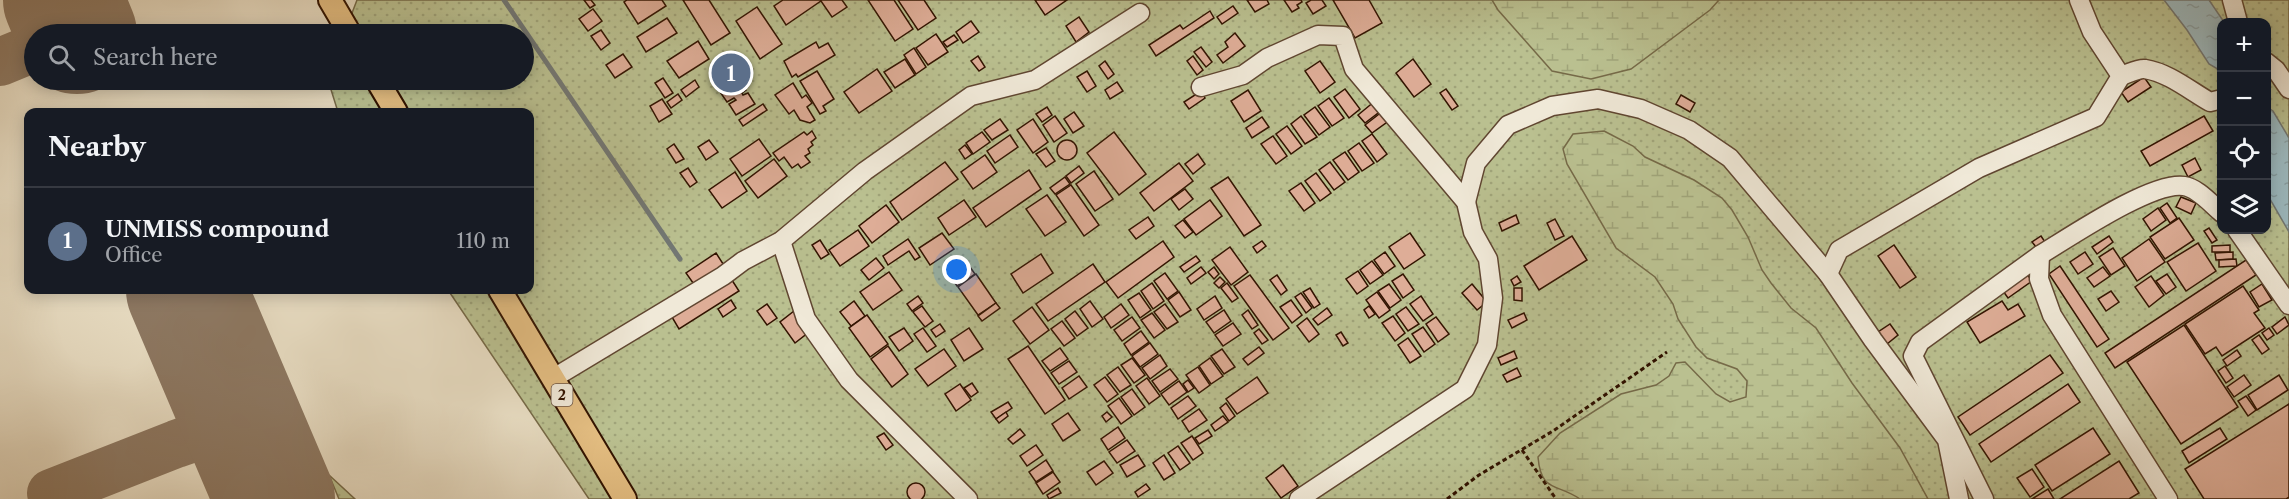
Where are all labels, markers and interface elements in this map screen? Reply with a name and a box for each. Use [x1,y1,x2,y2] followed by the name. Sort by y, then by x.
[2217,18,2271,234] map controls
[2217,18,2271,72] button: +
[24,24,534,90] search box
[45,41,78,74] icon: search
[93,44,218,71] text: Search here
[712,50,750,96] pin: 1
[2217,72,2271,126] button: −
[2217,126,2271,180] button: locate
[48,131,146,163] text: Nearby
[2217,180,2271,234] button: layers
[105,216,329,243] text: UNMISS compound
[63,229,72,253] text: 1
[457,229,510,253] text: 110 m
[105,243,163,267] text: Office
[942,255,971,284] your location
[552,384,572,406] road number: 2

